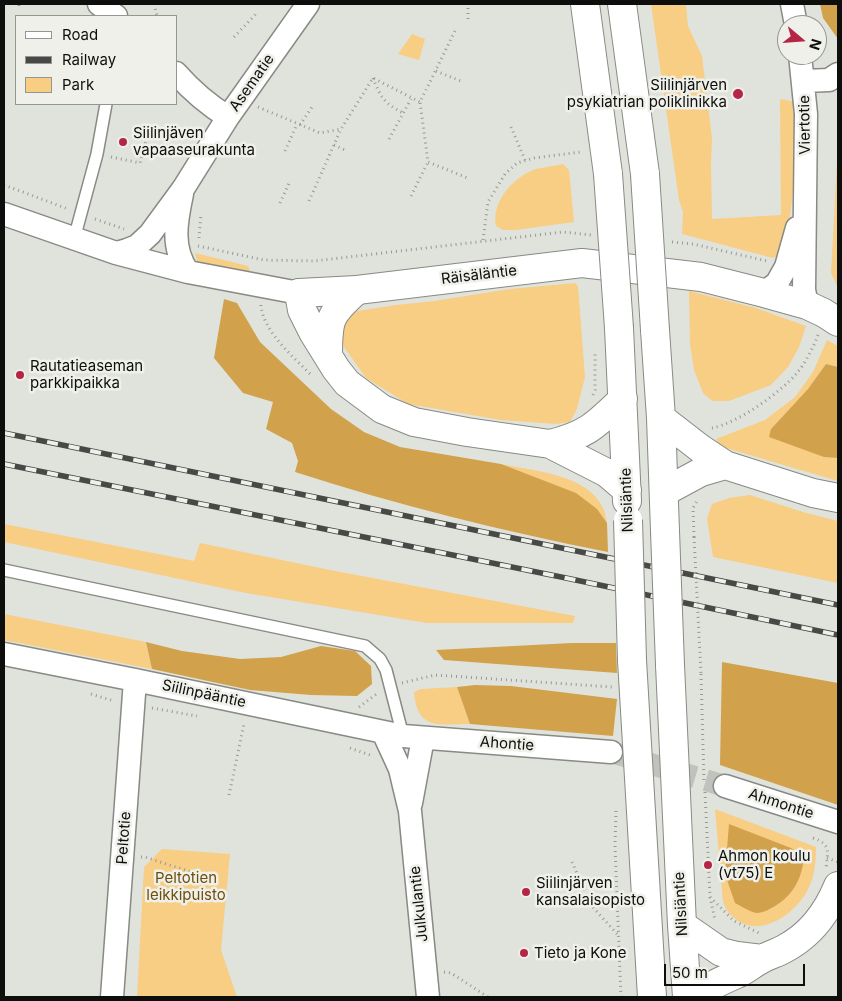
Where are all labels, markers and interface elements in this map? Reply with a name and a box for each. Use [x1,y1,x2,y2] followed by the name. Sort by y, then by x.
[15,15,178,105] legend
[777,15,827,65] north arrow
[62,25,98,44] text: Road
[806,37,826,52] text: N
[62,50,116,69] text: Railway
[226,51,278,115] street label: Asematie
[62,75,94,94] text: Park
[567,76,727,111] place label: Siilinjärven psykiatrian poliklinikka
[731,87,745,101] marker: Siilinjärven psykiatrian poliklinikka
[795,95,815,155] street label: Viertotie
[133,124,255,159] place label: Siilinjäven vapaaseurakunta
[117,136,129,148] marker: Siilinjäven vapaaseurakunta
[440,261,518,289] street label: Räisäläntie
[30,357,143,392] place label: Rautatieaseman parkkipaikka
[14,369,26,381] marker: Rautatieaseman parkkipaikka
[617,467,637,533] street label: Nilsiäntie
[160,676,248,712] street label: Siilinpääntie
[479,733,535,755] street label: Ahontie
[746,785,816,823] street label: Ahmontie
[113,811,135,865] street label: Peltotie
[718,847,811,882] place label: Ahmon koulu (vt75) E
[702,859,714,871] marker: Ahmon koulu (vt75) E
[406,865,432,943] street label: Julkulantie
[146,869,226,904] park label: Peltotien leikkipuisto
[670,871,692,937] street label: Nilsiäntie
[536,874,645,909] place label: Siilinjärven kansalaisopisto
[520,886,532,898] marker: Siilinjärven kansalaisopisto
[534,944,626,962] place label: Tieto ja Kone
[518,947,530,959] marker: Tieto ja Kone
[667,954,808,986] scale bar
[672,963,708,982] text: 50 m

